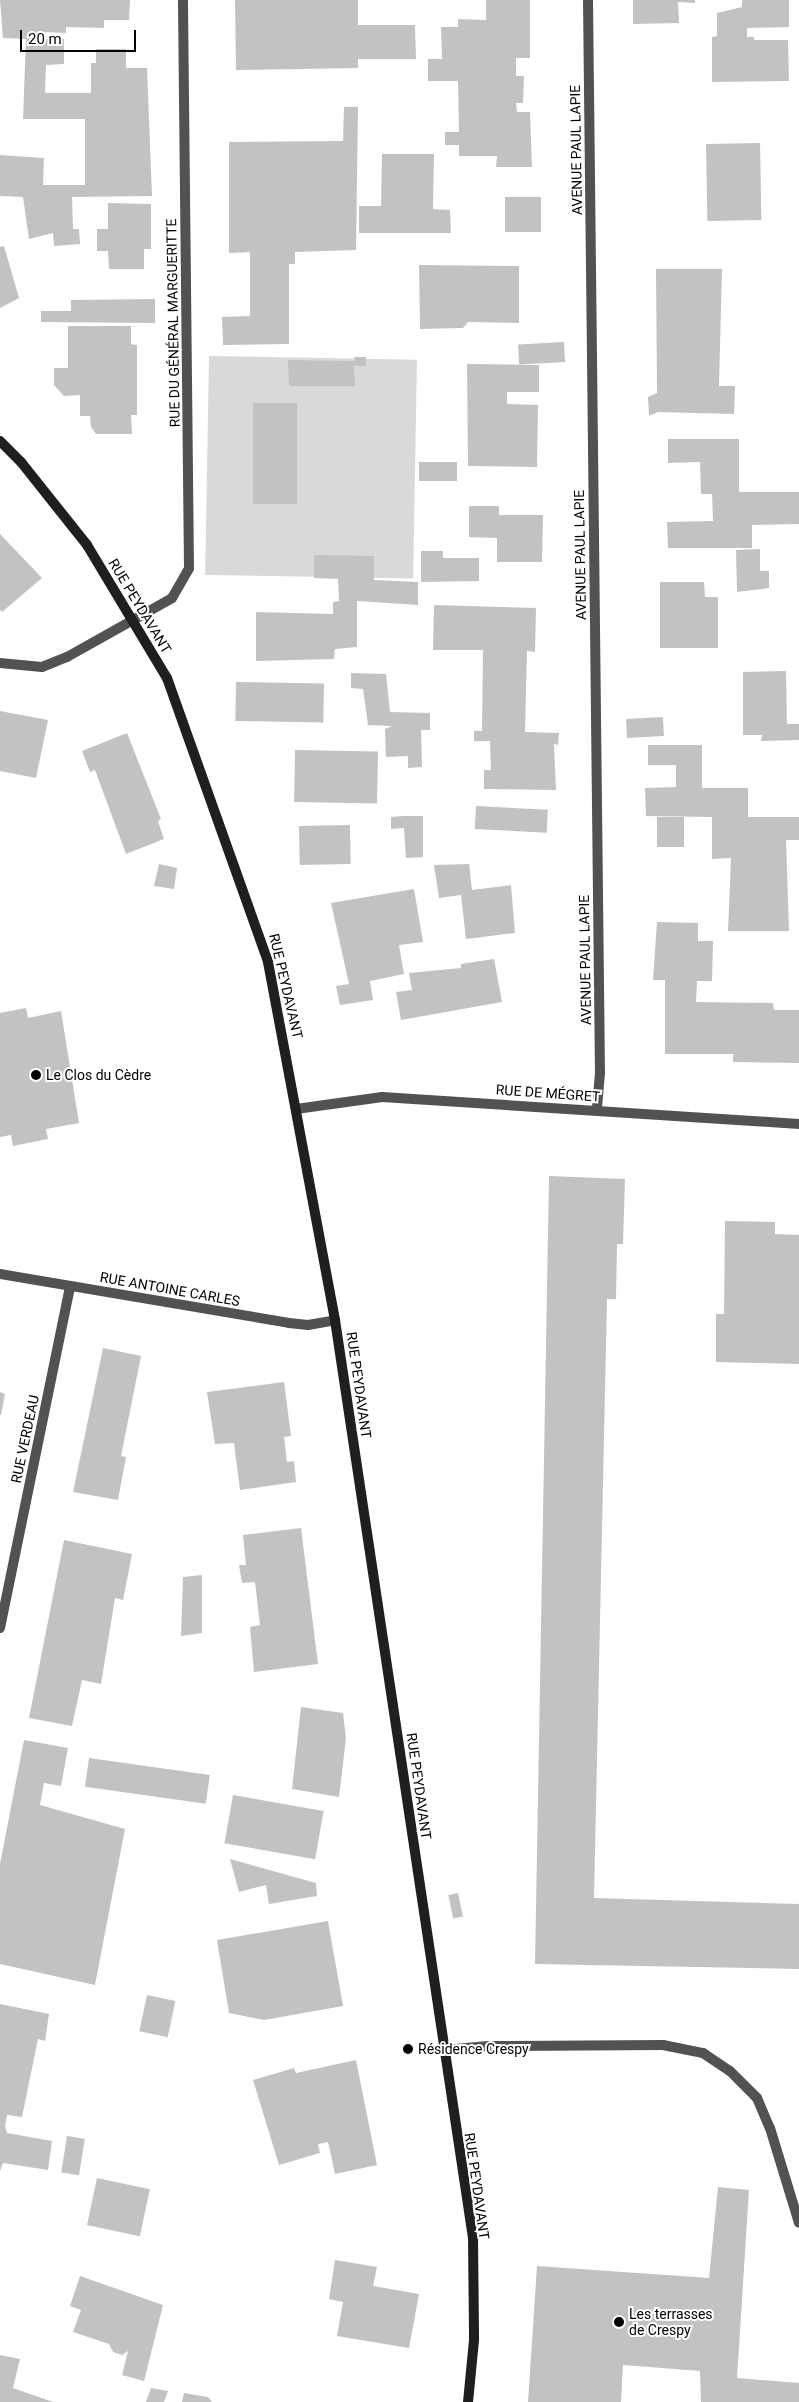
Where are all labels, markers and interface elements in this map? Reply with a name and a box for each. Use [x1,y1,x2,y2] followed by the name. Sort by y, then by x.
[22,20,139,52] scale bar
[28,30,62,48] text: 20 m
[566,85,586,215] street label: AVENUE PAUL LAPIE
[163,218,183,428] street label: RUE DU GÉNÉRAL MARGUERITTE
[570,490,590,620] street label: AVENUE PAUL LAPIE
[105,556,175,656] street label: RUE PEYDAVANT
[575,895,595,1025] street label: AVENUE PAUL LAPIE
[266,932,306,1040] street label: RUE PEYDAVANT
[46,1067,151,1083] place label: Le Clos du Cèdre
[30,1069,42,1081] marker: Le Clos du Cèdre
[495,1081,601,1105] street label: RUE DE MÉGRET
[99,1268,241,1310] street label: RUE ANTOINE CARLES
[343,1331,375,1439] street label: RUE PEYDAVANT
[7,1393,43,1485] street label: RUE VERDEAU
[403,1732,435,1840] street label: RUE PEYDAVANT
[418,2041,529,2057] place label: Résidence Crespy
[402,2043,414,2055] marker: Résidence Crespy
[461,2132,493,2240] street label: RUE PEYDAVANT
[629,2306,713,2338] place label: Les terrasses de Crespy
[613,2316,625,2328] marker: Les terrasses de Crespy

